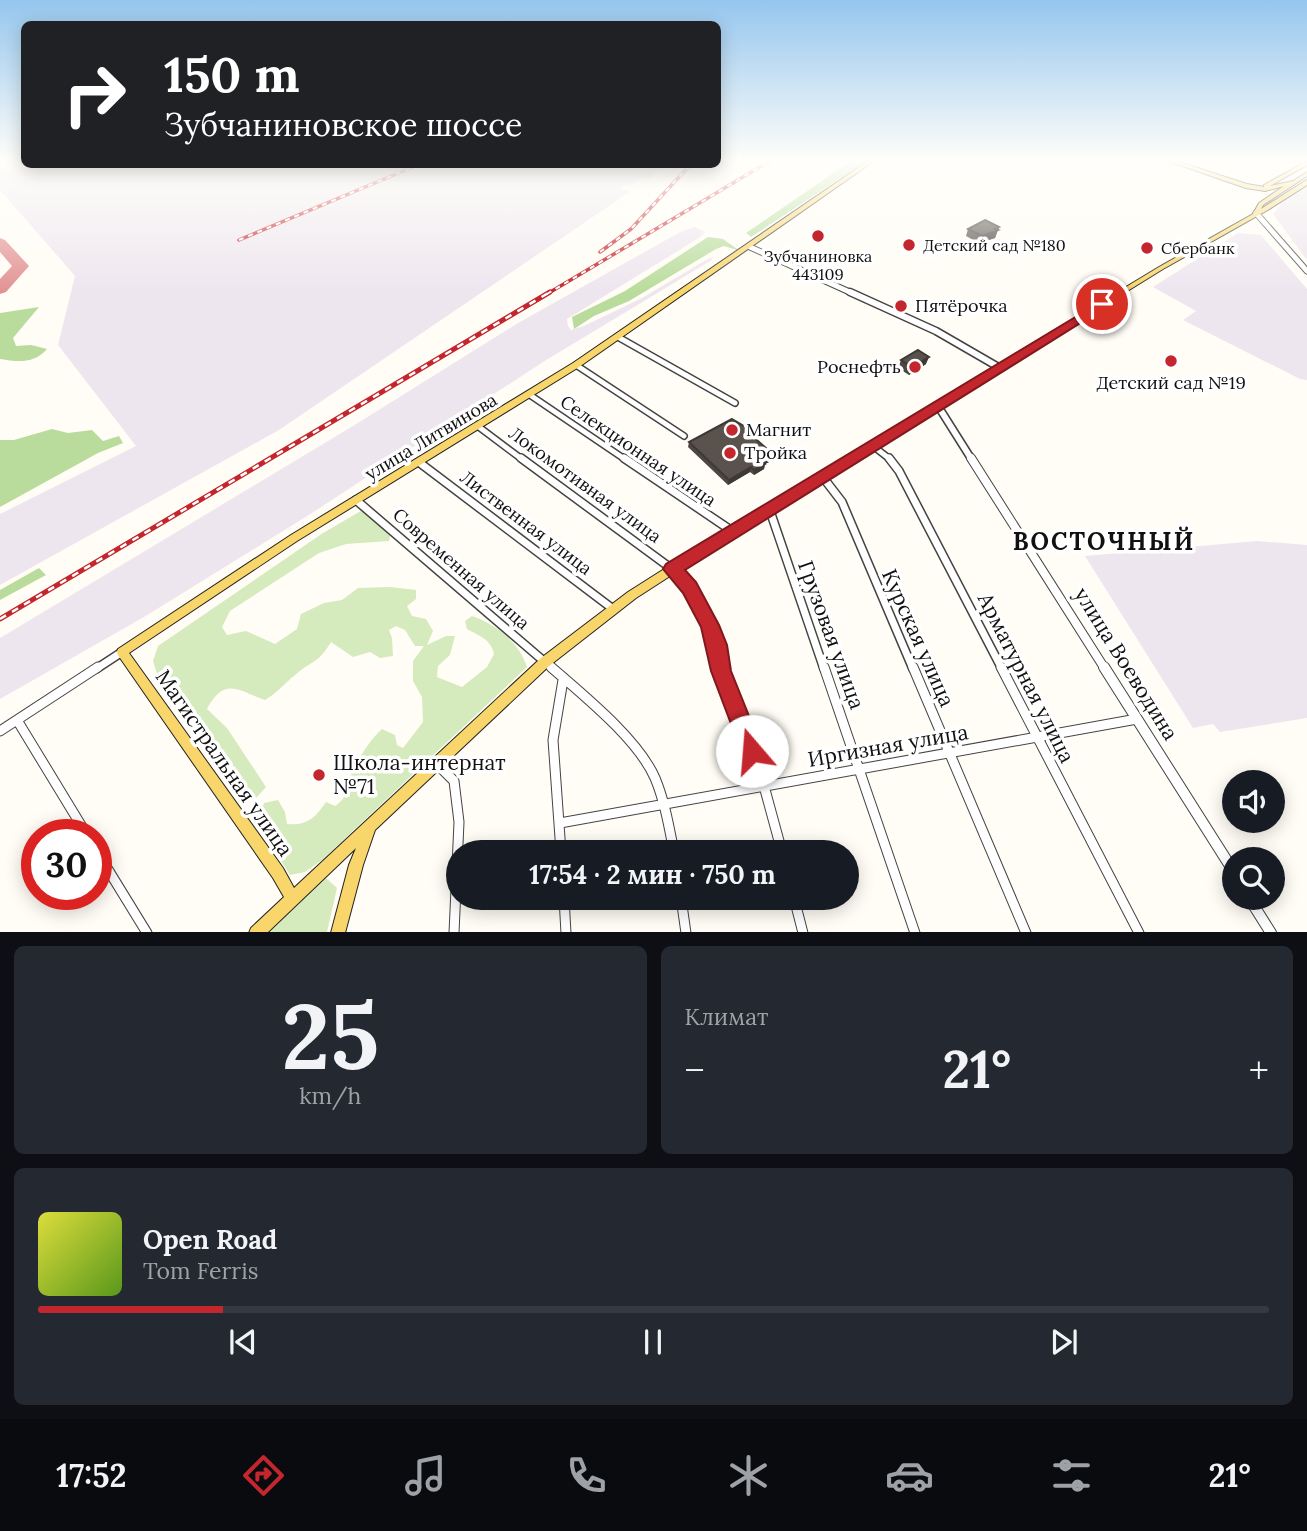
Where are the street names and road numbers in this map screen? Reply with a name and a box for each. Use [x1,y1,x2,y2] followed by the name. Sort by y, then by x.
[360,388,501,485] street label: улица Литвинова
[556,390,721,511] street label: Селекционная улица
[505,422,666,548] street label: Локомотивная улица
[456,465,597,580] street label: Лиственная улица
[388,503,535,634] street label: Современная улица
[792,557,871,713] street label: Грузовая улица
[876,565,961,711] street label: Курская улица
[1069,582,1184,745] street label: улица Воеводина
[971,587,1081,767] street label: Арматурная улица
[150,664,299,861] street label: Магистральная улица
[806,718,970,773] street label: Иргизная улица

